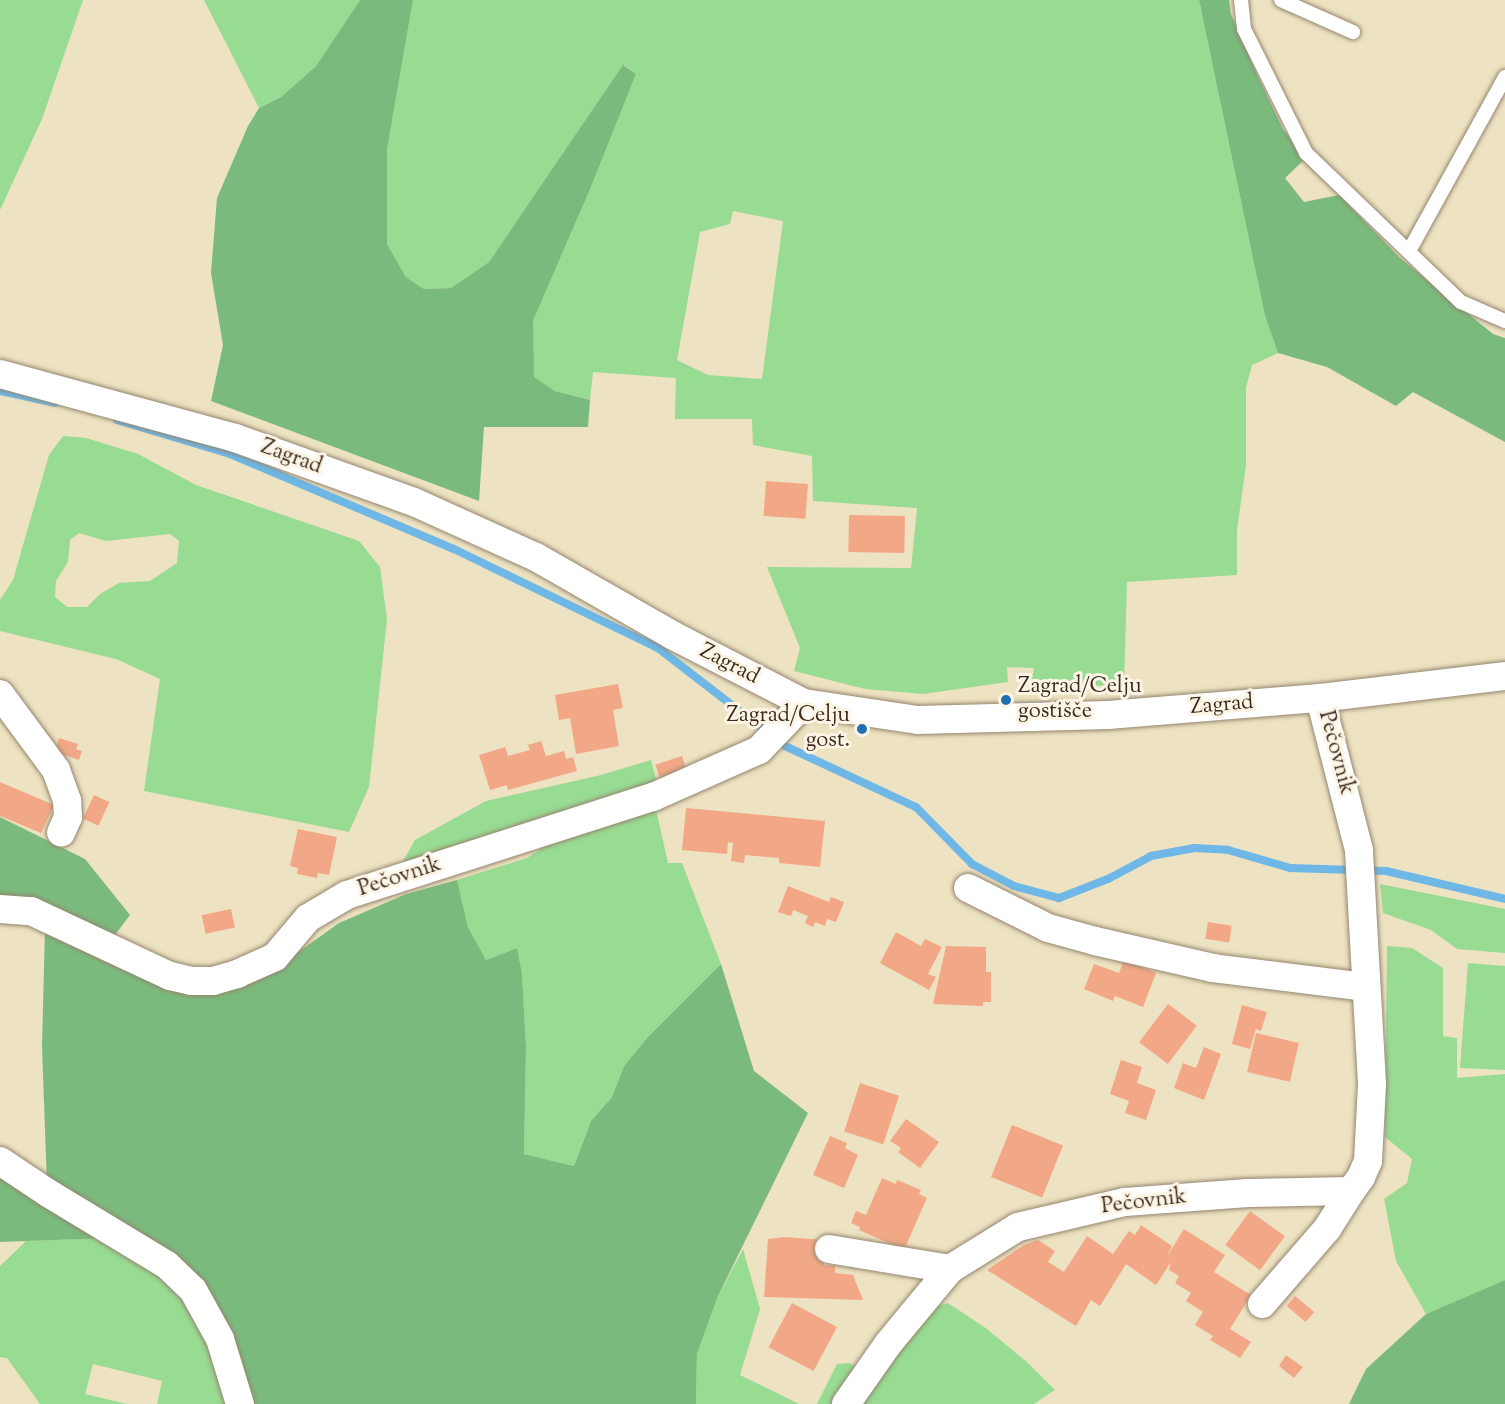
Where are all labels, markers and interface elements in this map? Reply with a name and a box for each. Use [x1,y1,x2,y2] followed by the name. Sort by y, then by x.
[257,435,325,481] street label: Zagrad
[695,639,763,691] street label: Zagrad
[1018,674,1142,726] place label: Zagrad/Celju gostišče
[1189,690,1255,722] street label: Zagrad
[999,693,1013,707] marker: Zagrad/Celju gostišče
[726,703,850,754] place label: Zagrad/Celju gost.
[1311,708,1359,798] street label: Pečovnik
[855,722,869,736] marker: Zagrad/Celju gost.
[355,852,445,904] street label: Pečovnik
[1100,1185,1188,1221] street label: Pečovnik

